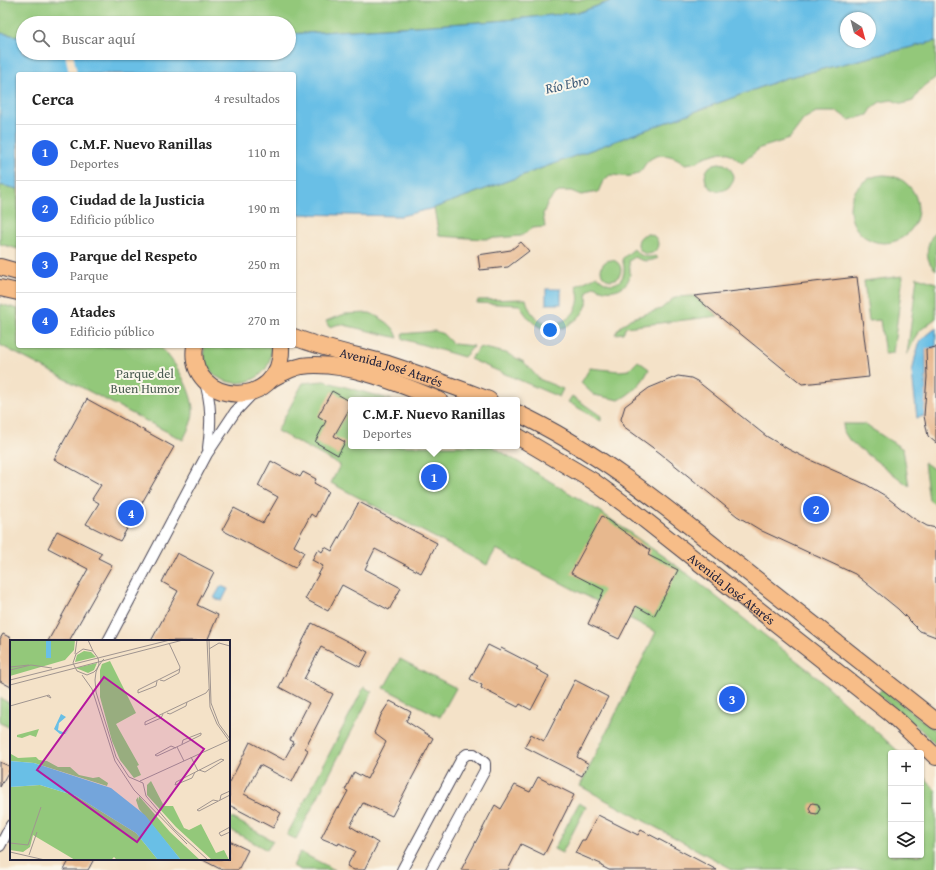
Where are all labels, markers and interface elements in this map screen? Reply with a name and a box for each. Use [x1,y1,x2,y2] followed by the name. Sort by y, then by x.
[840,12,876,48] north arrow
[16,16,296,60] search box
[30,27,52,49] icon: search
[62,28,135,49] text: Buscar aquí
[542,69,591,99] water label: Río Ebro
[32,86,74,111] text: Cerca
[214,89,280,108] text: 4 resultados
[70,133,212,154] text: C.M.F. Nuevo Ranillas
[42,143,48,162] text: 1
[248,143,280,162] text: 110 m
[70,154,119,173] text: Deportes
[70,189,205,210] text: Ciudad de la Justicia
[42,199,48,218] text: 2
[248,199,280,218] text: 190 m
[70,210,154,229] text: Edificio público
[70,245,197,266] text: Parque del Respeto
[42,255,48,274] text: 3
[248,255,280,274] text: 250 m
[70,266,108,285] text: Parque
[70,301,115,322] text: Atades
[42,311,48,330] text: 4
[248,311,280,330] text: 270 m
[540,320,560,340] your location
[70,322,154,341] text: Edificio público
[338,343,445,392] street label: Avenida José Atarés
[111,364,180,398] park label: Parque del Buen Humor
[348,397,520,449] popup
[363,403,505,424] text: C.M.F. Nuevo Ranillas
[363,424,412,443] text: Deportes
[421,462,447,492] pin: 1
[803,494,829,524] pin: 2
[118,498,144,528] pin: 4
[684,548,779,629] street label: Avenida José Atarés
[10,640,230,860] inset map
[719,684,745,714] pin: 3
[888,750,924,858] map controls
[888,750,924,786] button: +
[888,786,924,822] button: −
[888,822,924,858] button: layers

